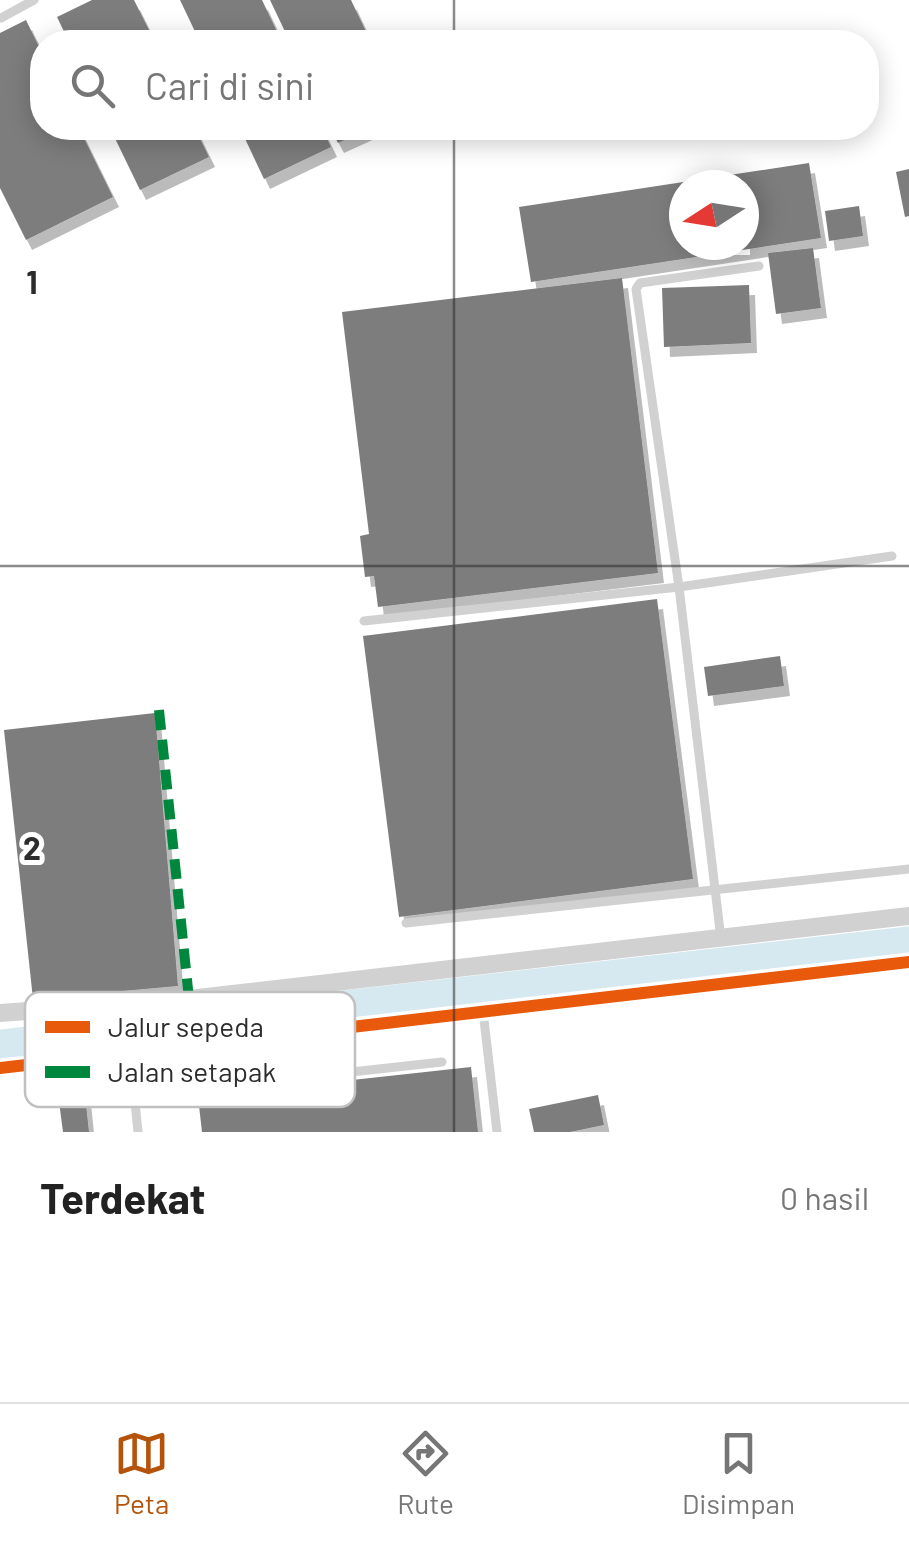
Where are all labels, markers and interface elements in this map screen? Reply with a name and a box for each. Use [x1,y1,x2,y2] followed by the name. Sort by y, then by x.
[30,30,879,140] search box
[65,58,120,113] icon: search
[145,62,315,108] text: Cari di sini
[669,170,759,260] north arrow
[26,262,38,300] text: 1
[23,828,41,866] text: 2
[25,992,355,1107] legend
[108,1009,264,1043] text: Jalur sepeda
[108,1054,276,1088] text: Jalan setapak
[40,1172,205,1222] text: Terdekat
[780,1178,869,1216] text: 0 hasil
[114,1426,169,1520] tab: Peta
[397,1426,454,1520] tab: Rute
[682,1426,795,1520] tab: Disimpan

